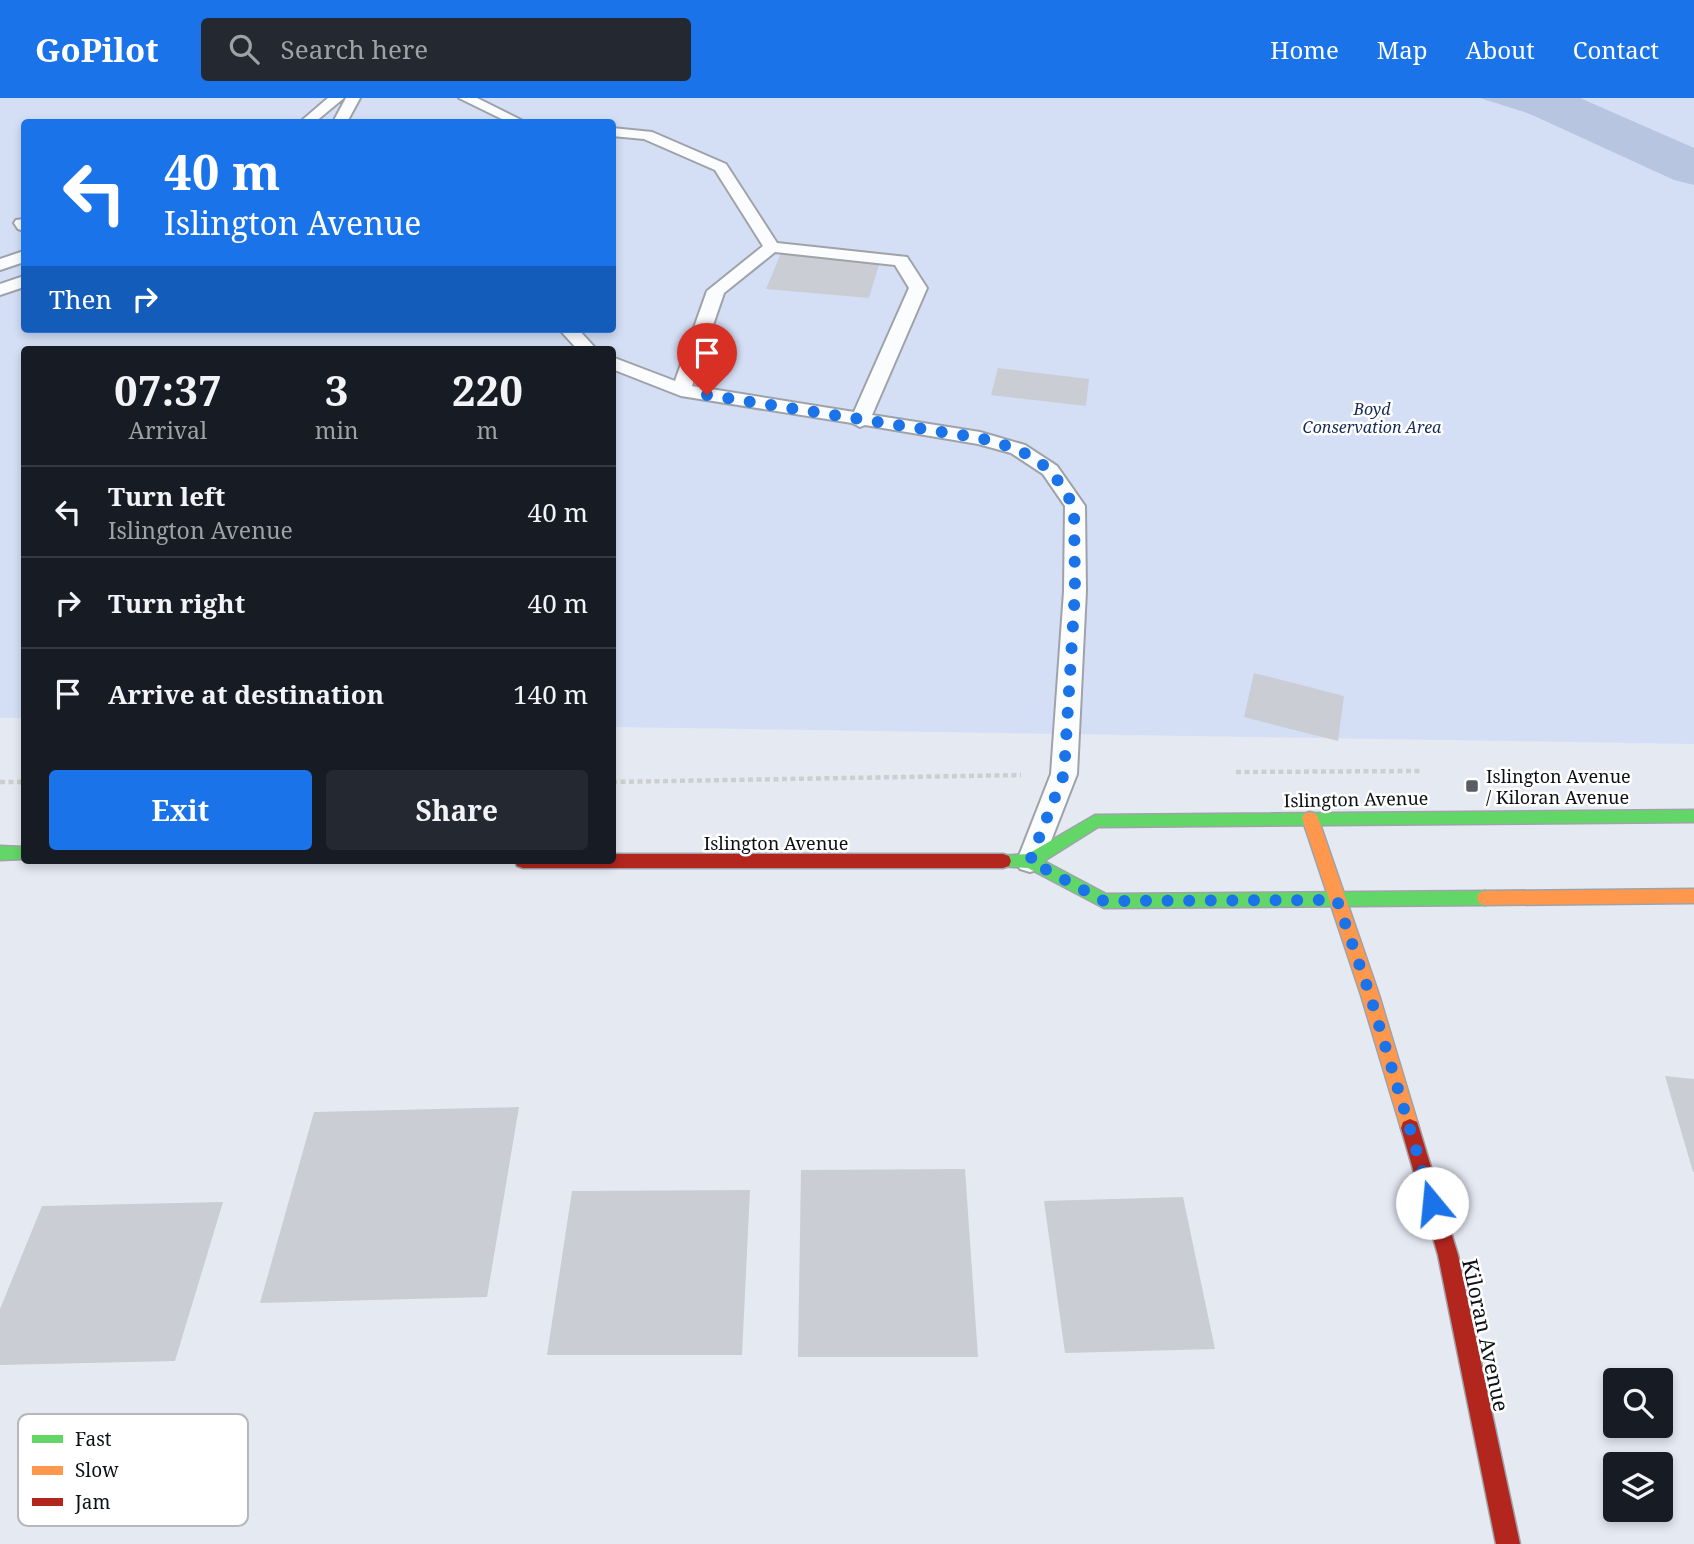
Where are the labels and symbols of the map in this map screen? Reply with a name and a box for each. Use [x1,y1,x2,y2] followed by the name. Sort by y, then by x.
[677,323,737,395] pin
[1303,398,1442,438] park label: Boyd Conservation Area
[1486,764,1631,809] place label: Islington Avenue / Kiloran Avenue
[1464,778,1480,794] marker: Islington Avenue / Kiloran Avenue
[1283,786,1429,812] street label: Islington Avenue
[704,831,848,855] street label: Islington Avenue
[1395,1166,1469,1240] position arrow
[1456,1256,1516,1414] street label: Kiloran Avenue
[18,1414,248,1526] legend
[75,1426,112,1452] text: Fast
[75,1457,119,1483] text: Slow
[74,1489,110,1515] text: Jam

